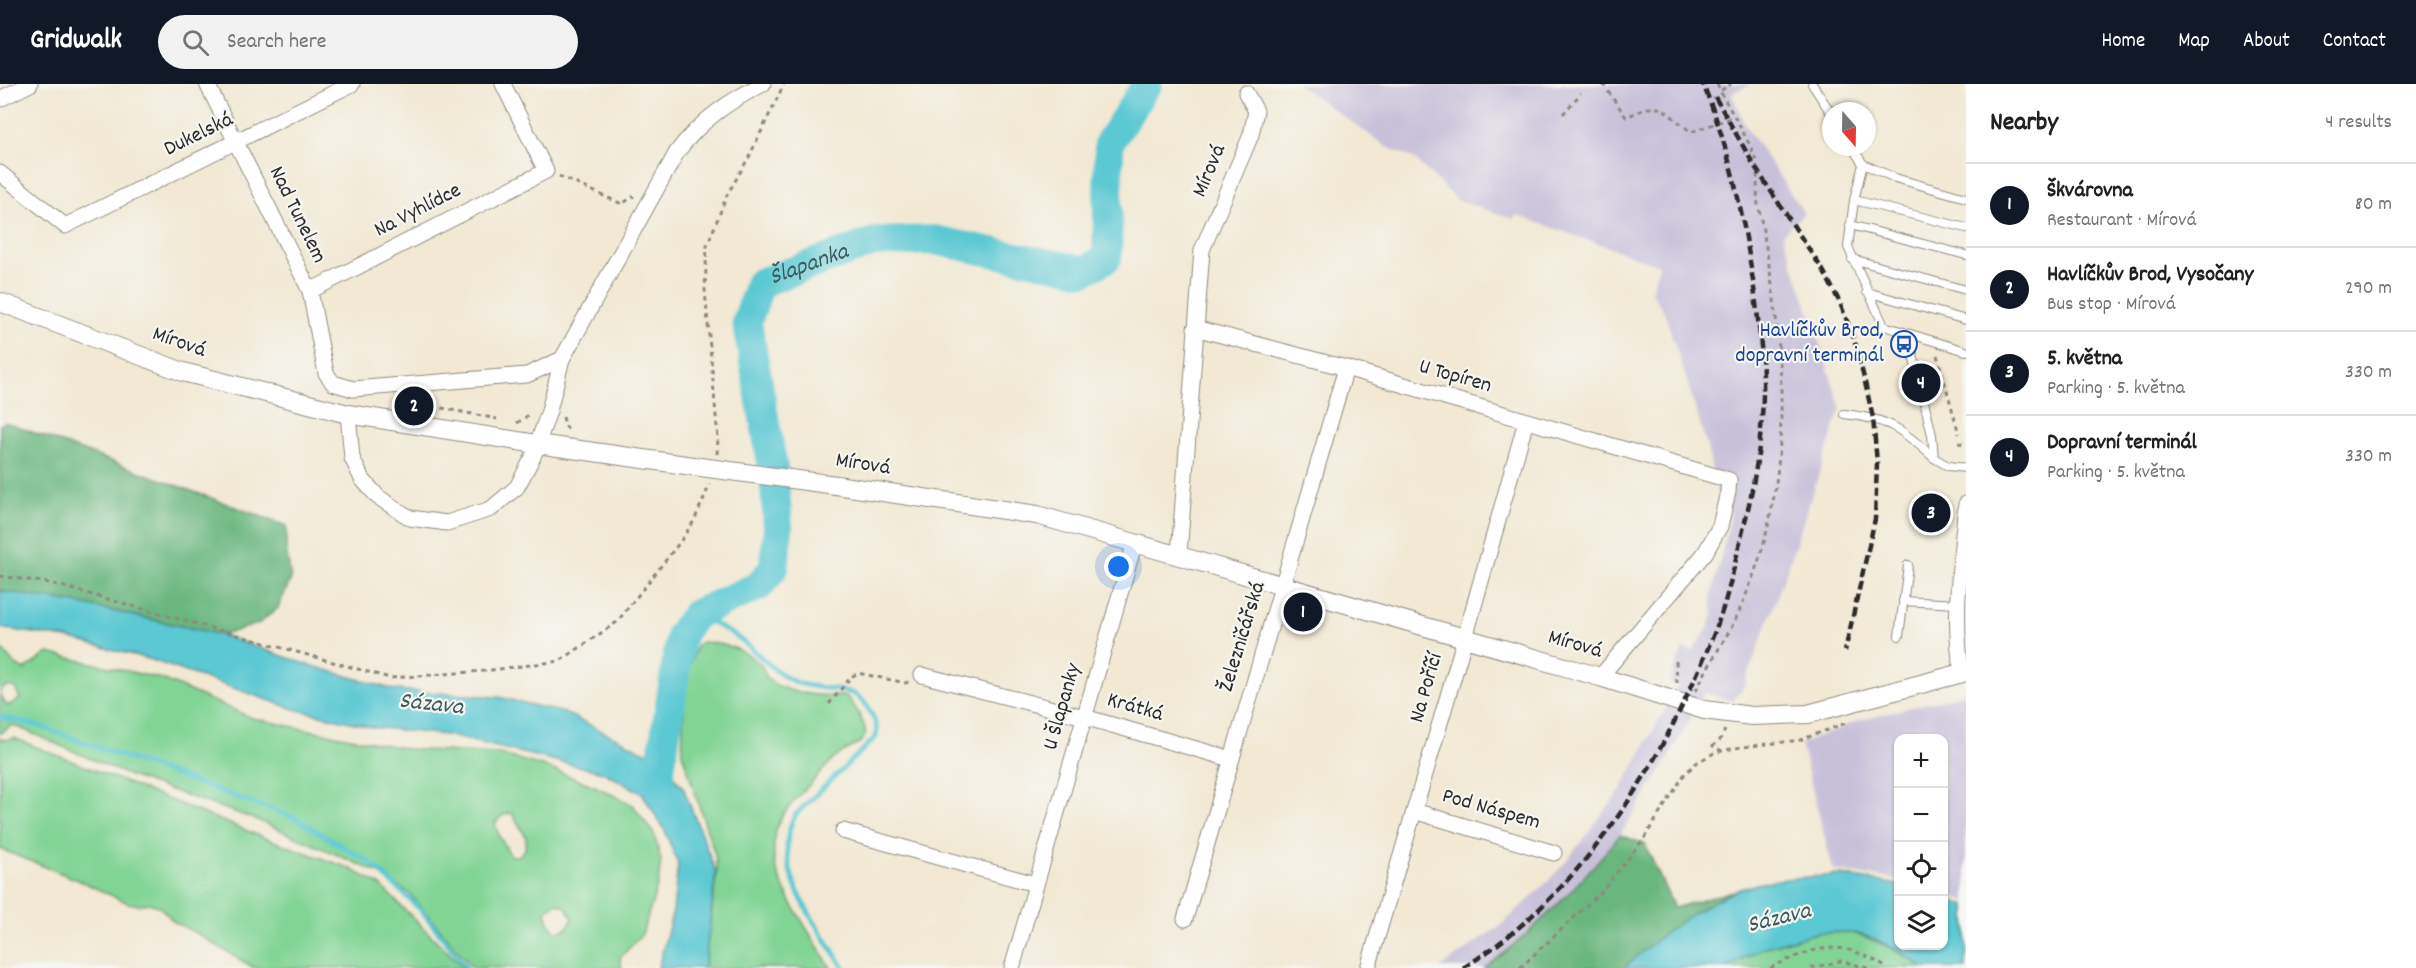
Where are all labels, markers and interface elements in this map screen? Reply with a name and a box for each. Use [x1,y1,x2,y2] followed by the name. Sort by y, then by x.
[158,15,578,69] search box
[30,22,122,62] text: Gridwalk
[179,26,212,59] icon: search
[227,27,327,58] text: Search here
[2101,27,2145,57] text: Home
[2178,27,2210,57] text: Map
[2243,27,2290,57] text: About
[2323,27,2386,57] text: Contact
[1822,102,1876,156] north arrow
[159,105,239,165] street label: Dukelská
[1990,105,2058,142] text: Nearby
[2325,109,2392,137] text: 4 results
[1185,140,1235,202] street label: Mírová
[260,161,334,269] street label: Nad Tunelem
[369,176,467,246] street label: Na Vyhlídce
[2047,176,2133,207] text: Škvárovna
[2007,191,2012,219] text: 1
[2355,191,2392,219] text: 80 m
[2047,207,2197,235] text: Restaurant · Mírová
[765,235,855,295] water label: Šlapanka
[2047,260,2253,291] text: Havlíčkův Brod, Vysočany
[2005,275,2014,303] text: 2
[2345,275,2392,303] text: 290 m
[2047,291,2176,319] text: Bus stop · Mírová
[1735,316,1884,372] place label: Havlíčkův Brod, dopravní terminál
[148,319,210,367] street label: Mírová
[1889,329,1919,359] bus stop icon: Havlíčkův Brod, dopravní terminál
[2047,344,2122,375] text: 5. května
[1415,352,1495,402] street label: U Topíren
[2005,359,2014,387] text: 3
[2345,359,2392,387] text: 330 m
[1902,360,1940,406] pin: 4
[2047,375,2185,403] text: Parking · 5. května
[394,384,434,428] pin: 2
[2047,428,2197,459] text: Dopravní terminál
[2005,443,2014,471] text: 4
[2345,443,2392,471] text: 330 m
[833,445,893,485] street label: Mírová
[2047,459,2185,487] text: Parking · 5. května
[1912,490,1950,536] pin: 3
[1104,552,1133,581] your location
[1211,578,1275,696] street label: Železničářská
[1284,590,1322,634] pin: 1
[1544,623,1606,667] street label: Mírová
[1402,648,1452,726] street label: Na Poříčí
[1036,659,1090,754] street label: U Šlapanky
[397,685,466,725] water label: Sázava
[1103,685,1167,731] street label: Krátká
[1894,734,1948,950] map controls
[1894,734,1948,788] button: +
[1438,781,1544,839] street label: Pod Náspem
[1894,788,1948,842] button: −
[1894,842,1948,896] button: locate
[1744,894,1816,943] water label: Sázava
[1894,896,1948,950] button: layers

